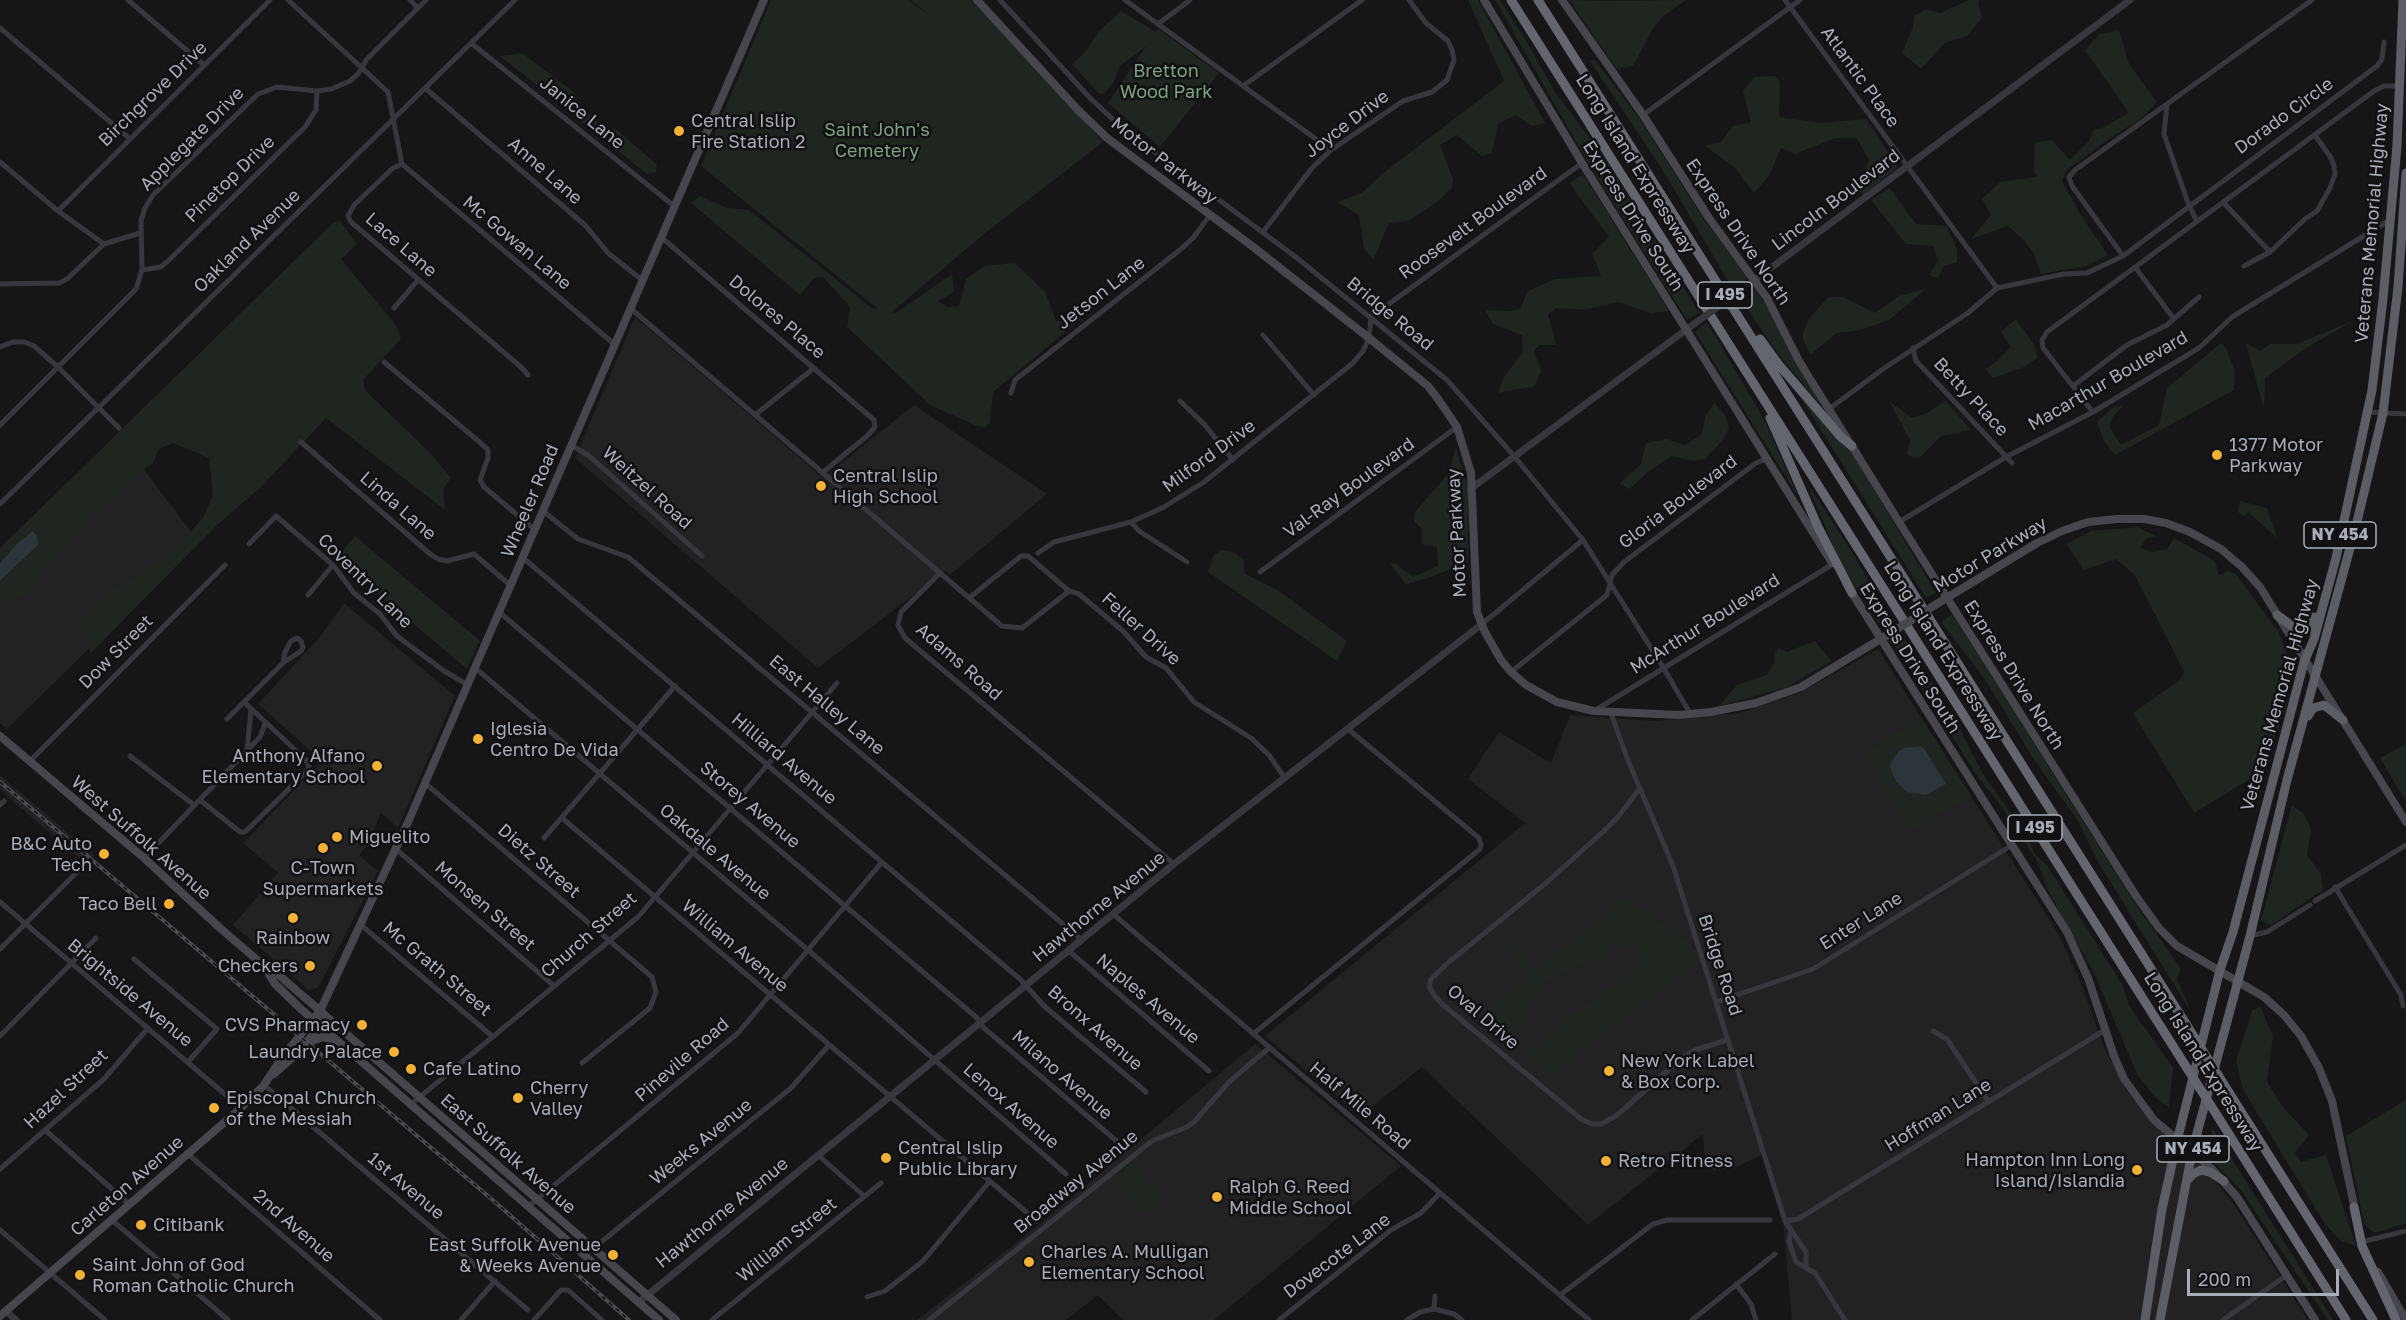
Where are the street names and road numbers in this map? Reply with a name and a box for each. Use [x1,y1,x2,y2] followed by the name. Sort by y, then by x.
[1816,22,1904,132] street label: Atlantic Place
[94,37,212,151] street label: Birchgrove Drive
[1571,70,1699,258] street label: Long Island Expressway
[535,72,629,154] street label: Janice Lane
[2231,73,2337,159] street label: Dorado Circle
[136,83,248,195] street label: Applegate Drive
[1301,85,1393,163] street label: Joyce Drive
[2351,102,2393,344] street label: Veterans Memorial Highway
[1107,113,1221,209] street label: Motor Parkway
[181,131,279,227] street label: Pinetop Drive
[503,133,587,209] street label: Anne Lane
[1578,137,1688,295] street label: Express Drive South
[1768,145,1904,255] street label: Lincoln Boulevard
[1681,155,1795,309] street label: Express Drive North
[1395,162,1551,284] street label: Roosevelt Boulevard
[189,185,305,297] street label: Oakland Avenue
[458,191,576,295] street label: Mc Gowan Lane
[361,208,441,282] street label: Lace Lane
[1053,252,1149,334] street label: Jetson Lane
[724,270,830,364] street label: Dolores Place
[1342,273,1438,355] street label: Bridge Road
[1698,282,1752,308] road number: I 495
[2024,326,2192,436] street label: Macarthur Boulevard
[1929,353,2013,441] street label: Betty Place
[1158,415,1260,497] street label: Milford Drive
[1279,433,1419,543] street label: Val-Ray Boulevard
[496,441,564,561] street label: Wheeler Road
[598,442,696,534] street label: Weitzel Road
[1615,450,1741,554] street label: Gloria Boulevard
[355,467,441,545] street label: Linda Lane
[1443,468,1471,598] street label: Motor Parkway
[1929,513,2051,597] street label: Motor Parkway
[2304,522,2376,548] road number: NY 454
[313,529,417,633] street label: Coventry Lane
[1879,557,2007,745] street label: Long Island Expressway
[1626,569,1784,679] street label: McArthur Boulevard
[2236,576,2324,814] street label: Veterans Memorial Highway
[1855,579,1965,737] street label: Express Drive South
[1097,588,1185,670] street label: Feller Drive
[1959,596,2069,754] street label: Express Drive North
[75,611,157,693] street label: Dow Street
[911,619,1007,705] street label: Adams Road
[765,650,889,760] street label: East Halley Lane
[727,709,841,809] street label: Hilliard Avenue
[695,757,805,853] street label: Storey Avenue
[67,771,215,905] street label: West Suffolk Avenue
[655,799,775,905] street label: Oakdale Avenue
[2008,815,2062,841] road number: I 495
[493,819,585,903] street label: Dietz Street
[1028,847,1170,967] street label: Hawthorne Avenue
[430,856,540,956] street label: Monsen Street
[1816,887,1906,955] street label: Enter Lane
[537,888,641,982] street label: Church Street
[677,895,793,997] street label: William Avenue
[1693,912,1747,1018] street label: Bridge Road
[378,917,496,1021] street label: Mc Grath Street
[63,934,197,1052] street label: Brightside Avenue
[1092,949,1204,1049] street label: Naples Avenue
[2139,968,2267,1156] street label: Long Island Expressway
[1443,980,1523,1054] street label: Oval Drive
[1043,981,1147,1075] street label: Bronx Avenue
[631,1013,733,1107] street label: Pinevile Road
[1007,1025,1117,1125] street label: Milano Avenue
[20,1045,112,1133] street label: Hazel Street
[1305,1057,1415,1155] street label: Half Mile Road
[959,1058,1063,1154] street label: Lenox Avenue
[1881,1074,1995,1156] street label: Hoffman Lane
[436,1089,580,1219] street label: East Suffolk Avenue
[646,1094,756,1190] street label: Weeks Avenue
[1010,1125,1142,1239] street label: Broadway Avenue
[66,1131,188,1241] street label: Carleton Avenue
[2157,1136,2229,1162] road number: NY 454
[363,1148,449,1224] street label: 1st Avenue
[651,1153,793,1273] street label: Hawthorne Avenue
[249,1185,339,1267] street label: 2nd Avenue
[733,1193,841,1287] street label: William Street
[1279,1209,1395,1303] street label: Dovecote Lane

